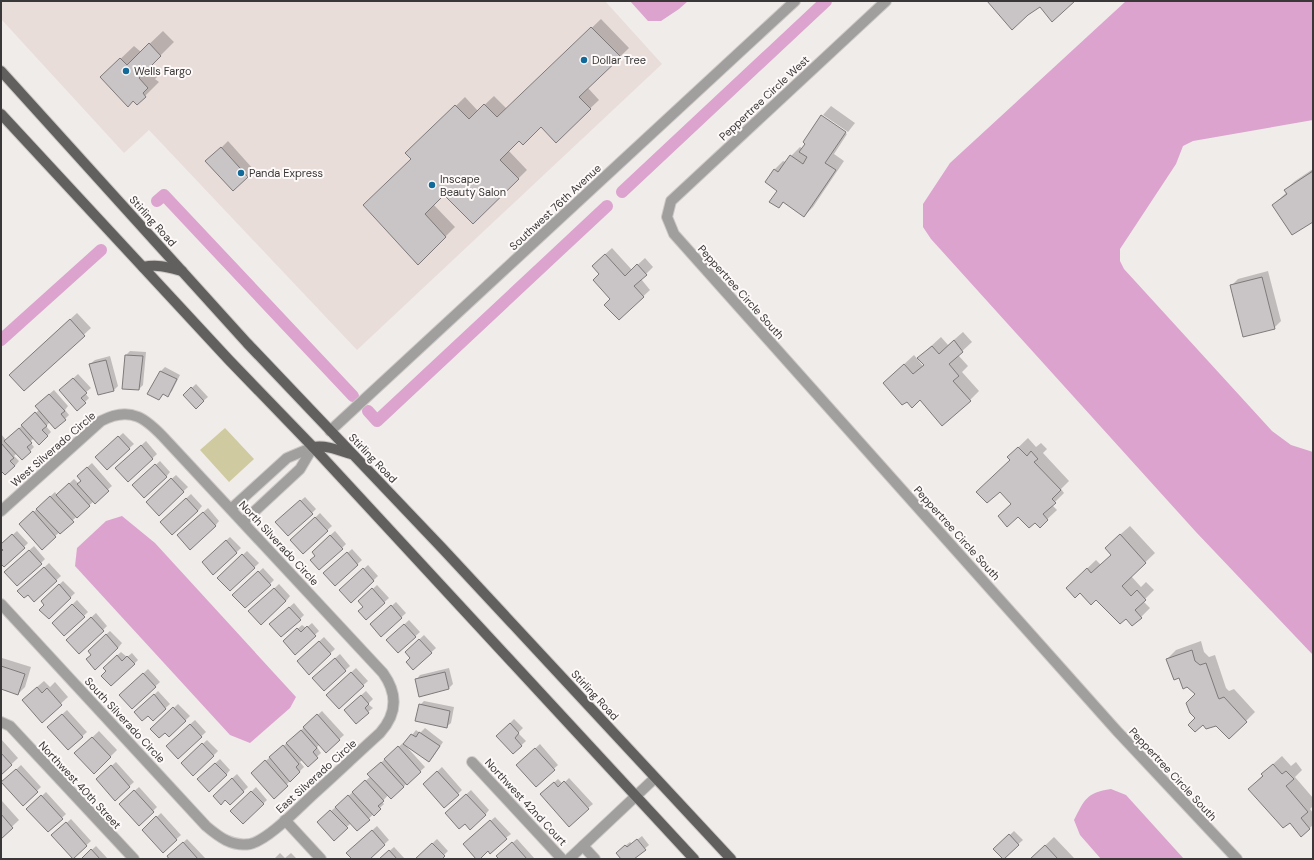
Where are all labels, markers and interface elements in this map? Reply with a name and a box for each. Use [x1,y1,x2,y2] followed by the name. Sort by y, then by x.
[592,53,646,67] place label: Dollar Tree
[716,53,812,143] street label: Peppertree Circle West
[579,55,589,65] marker: Dollar Tree
[134,64,192,78] place label: Wells Fargo
[121,66,131,76] marker: Wells Fargo
[506,161,604,253] street label: Southwest 76th Avenue
[249,166,323,180] place label: Panda Express
[236,168,246,178] marker: Panda Express
[440,172,506,199] place label: Inscape Beauty Salon
[427,180,437,190] marker: Inscape Beauty Salon
[127,193,180,249] street label: Stirling Road
[695,242,787,342] street label: Peppertree Circle South
[8,408,98,490] street label: West Silverado Circle
[346,430,400,486] street label: Stirling Road
[911,483,1003,583] street label: Peppertree Circle South
[236,498,322,588] street label: North Silverado Circle
[568,667,622,723] street label: Stirling Road
[82,674,168,766] street label: South Silverado Circle
[1126,725,1220,823] street label: Peppertree Circle South
[273,736,359,816] street label: East Silverado Circle
[36,738,124,832] street label: Northwest 40th Street
[482,756,570,848] street label: Northwest 42nd Court

